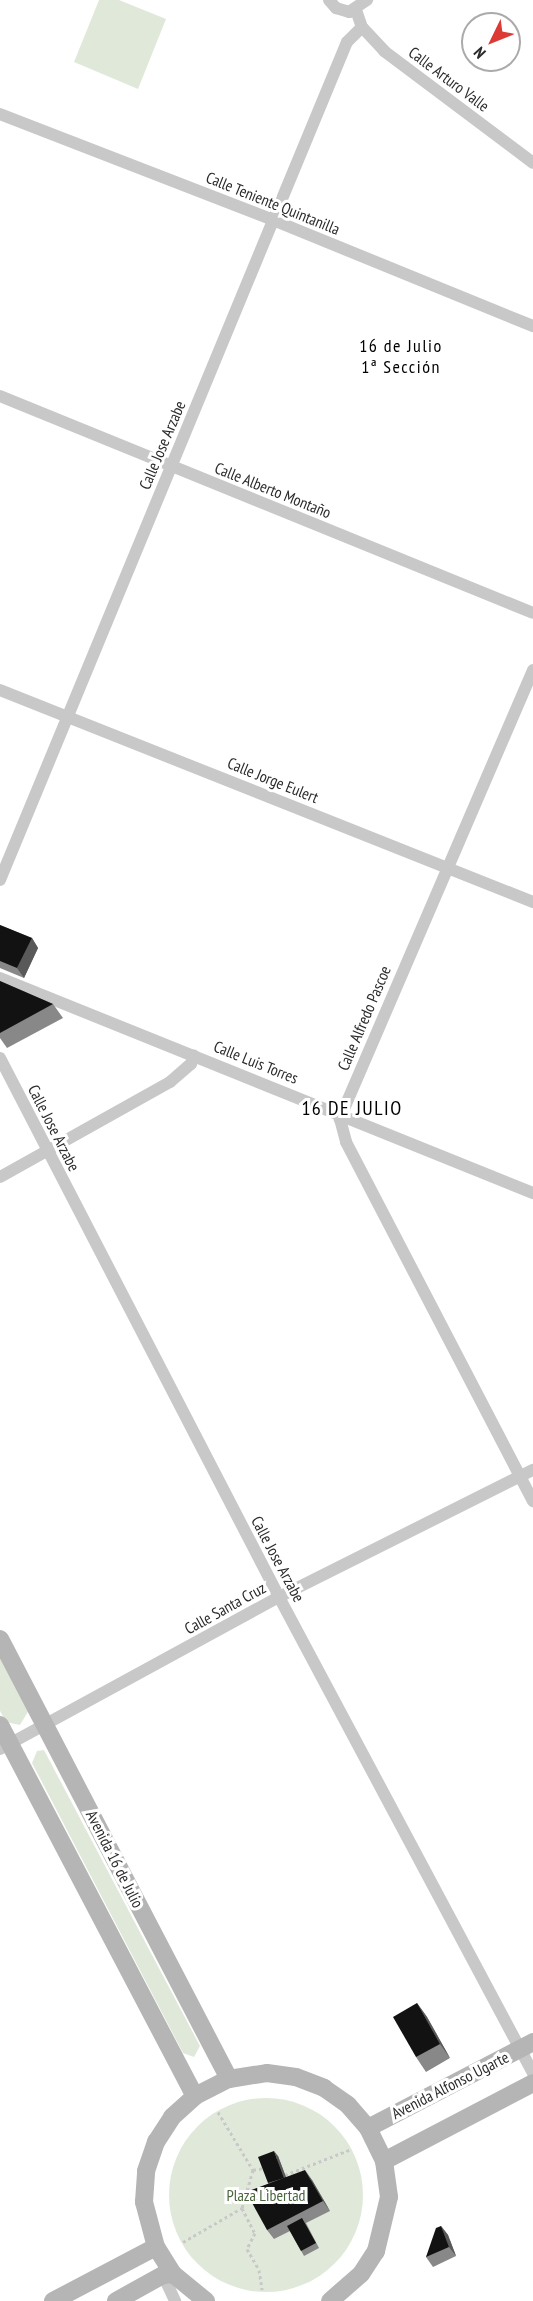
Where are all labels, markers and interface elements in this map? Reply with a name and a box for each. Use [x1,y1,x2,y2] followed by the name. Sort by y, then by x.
[461,12,521,72] north arrow
[405,42,493,116] street label: Calle Arturo Valle
[469,43,490,63] text: N
[203,167,343,239] street label: Calle Teniente Quintanilla
[359,336,443,378] district label: 16 de Julio 1ª Sección
[135,398,189,492] street label: Calle Jose Arzabe
[212,458,334,522] street label: Calle Alberto Montaño
[225,753,321,807] street label: Calle Jorge Eulert
[333,963,395,1073] street label: Calle Alfredo Pascoe
[211,1036,301,1088] street label: Calle Luis Torres
[24,1081,84,1175] street label: Calle Jose Arzabe
[301,1096,403,1120] district label: 16 DE JULIO
[247,1513,309,1605] street label: Calle Jose Arzabe
[181,1578,269,1638] street label: Calle Santa Cruz
[82,1807,148,1911] street label: Avenida 16 de Julio
[388,2047,512,2123] street label: Avenida Alfonso Ugarte
[226,2185,306,2205] park label: Plaza Libertad

